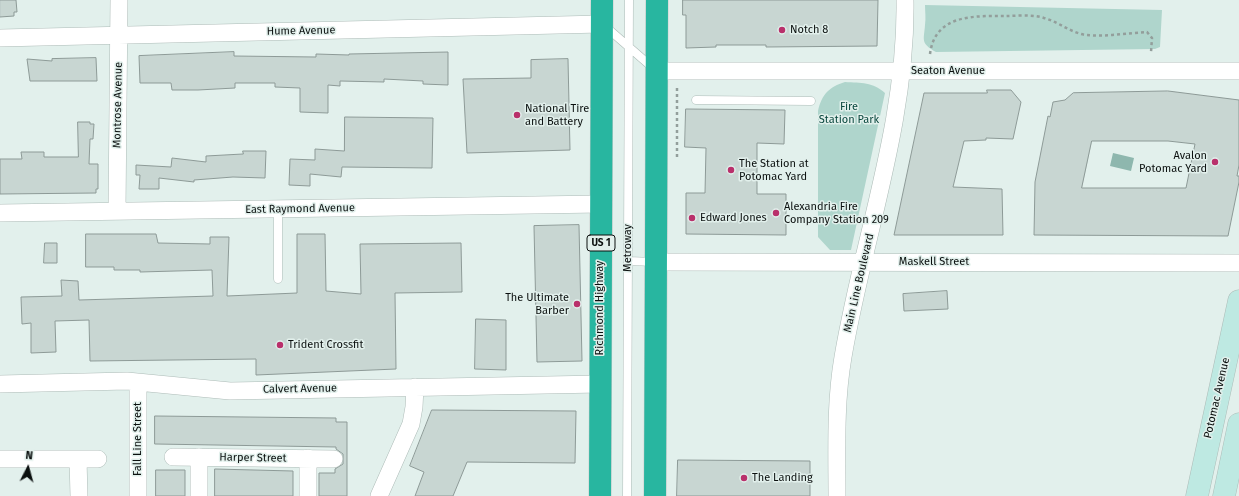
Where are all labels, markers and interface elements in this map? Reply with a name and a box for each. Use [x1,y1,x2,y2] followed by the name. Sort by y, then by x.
[790,23,828,37] place label: Notch 8
[267,24,335,38] street label: Hume Avenue
[777,25,787,35] marker: Notch 8
[111,62,125,148] street label: Montrose Avenue
[911,64,985,78] street label: Seaton Avenue
[819,100,879,126] park label: Fire Station Park
[525,102,589,128] place label: National Tire and Battery
[512,110,522,120] marker: National Tire and Battery
[1139,149,1207,175] place label: Avalon Potomac Yard
[739,157,809,183] place label: The Station at Potomac Yard
[1210,157,1220,167] marker: Avalon Potomac Yard
[726,165,736,175] marker: The Station at Potomac Yard
[784,200,889,226] place label: Alexandria Fire Company Station 209
[245,201,355,217] street label: East Raymond Avenue
[771,208,781,218] marker: Alexandria Fire Company Station 209
[700,211,767,225] place label: Edward Jones
[687,213,697,223] marker: Edward Jones
[621,224,635,272] street label: Metroway
[841,232,877,334] street label: Main Line Boulevard
[587,235,615,251] road number: US 1
[899,255,969,269] street label: Maskell Street
[593,261,607,355] street label: Richmond Highway
[505,291,569,317] place label: The Ultimate Barber
[572,299,582,309] marker: The Ultimate Barber
[288,338,363,352] place label: Trident Crossfit
[275,340,285,350] marker: Trident Crossfit
[1201,356,1233,440] street label: Potomac Avenue
[263,382,337,396] street label: Calvert Avenue
[131,402,145,476] street label: Fall Line Street
[8,448,48,488] north arrow
[25,449,34,462] text: N
[219,451,287,465] street label: Harper Street
[752,471,813,485] place label: The Landing
[739,473,749,483] marker: The Landing

